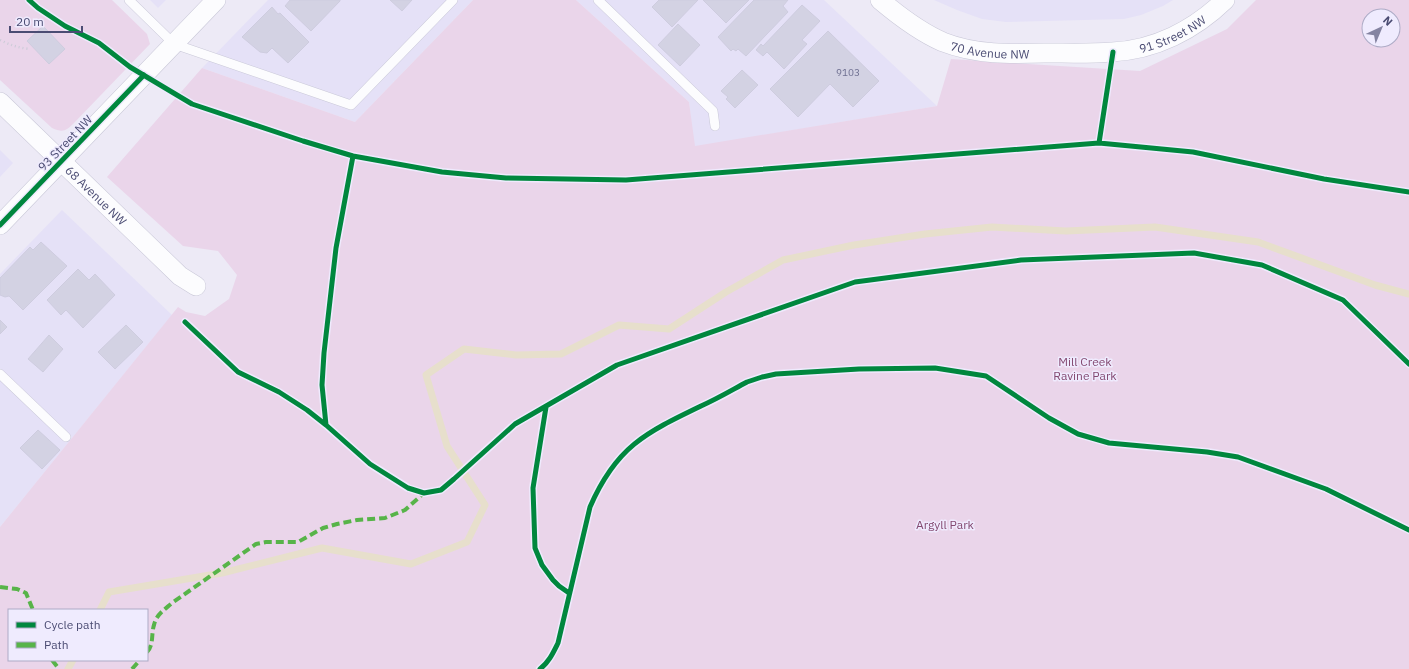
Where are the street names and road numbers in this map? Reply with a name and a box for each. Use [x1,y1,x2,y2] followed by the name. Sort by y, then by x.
[1137,11,1209,56] street label: 91 Street NW
[949,38,1030,61] street label: 70 Avenue NW
[35,112,96,174] street label: 93 Street NW
[63,162,130,228] street label: 68 Avenue NW

